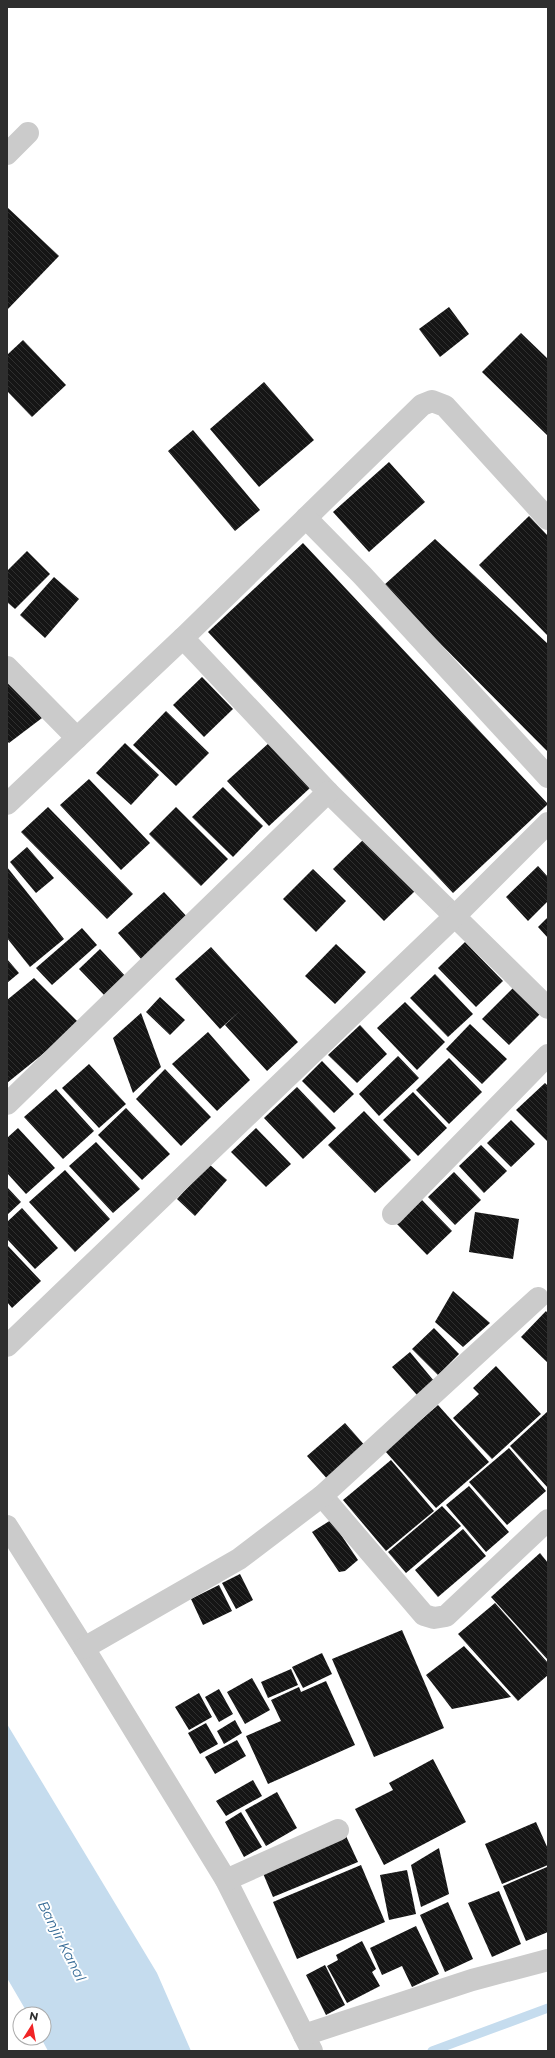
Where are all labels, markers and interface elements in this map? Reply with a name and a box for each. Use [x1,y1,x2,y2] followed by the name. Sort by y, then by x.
[34,1898,90,1985] water label: Banjir Kanal
[12,2006,52,2046] north arrow
[28,2008,40,2024] text: N

